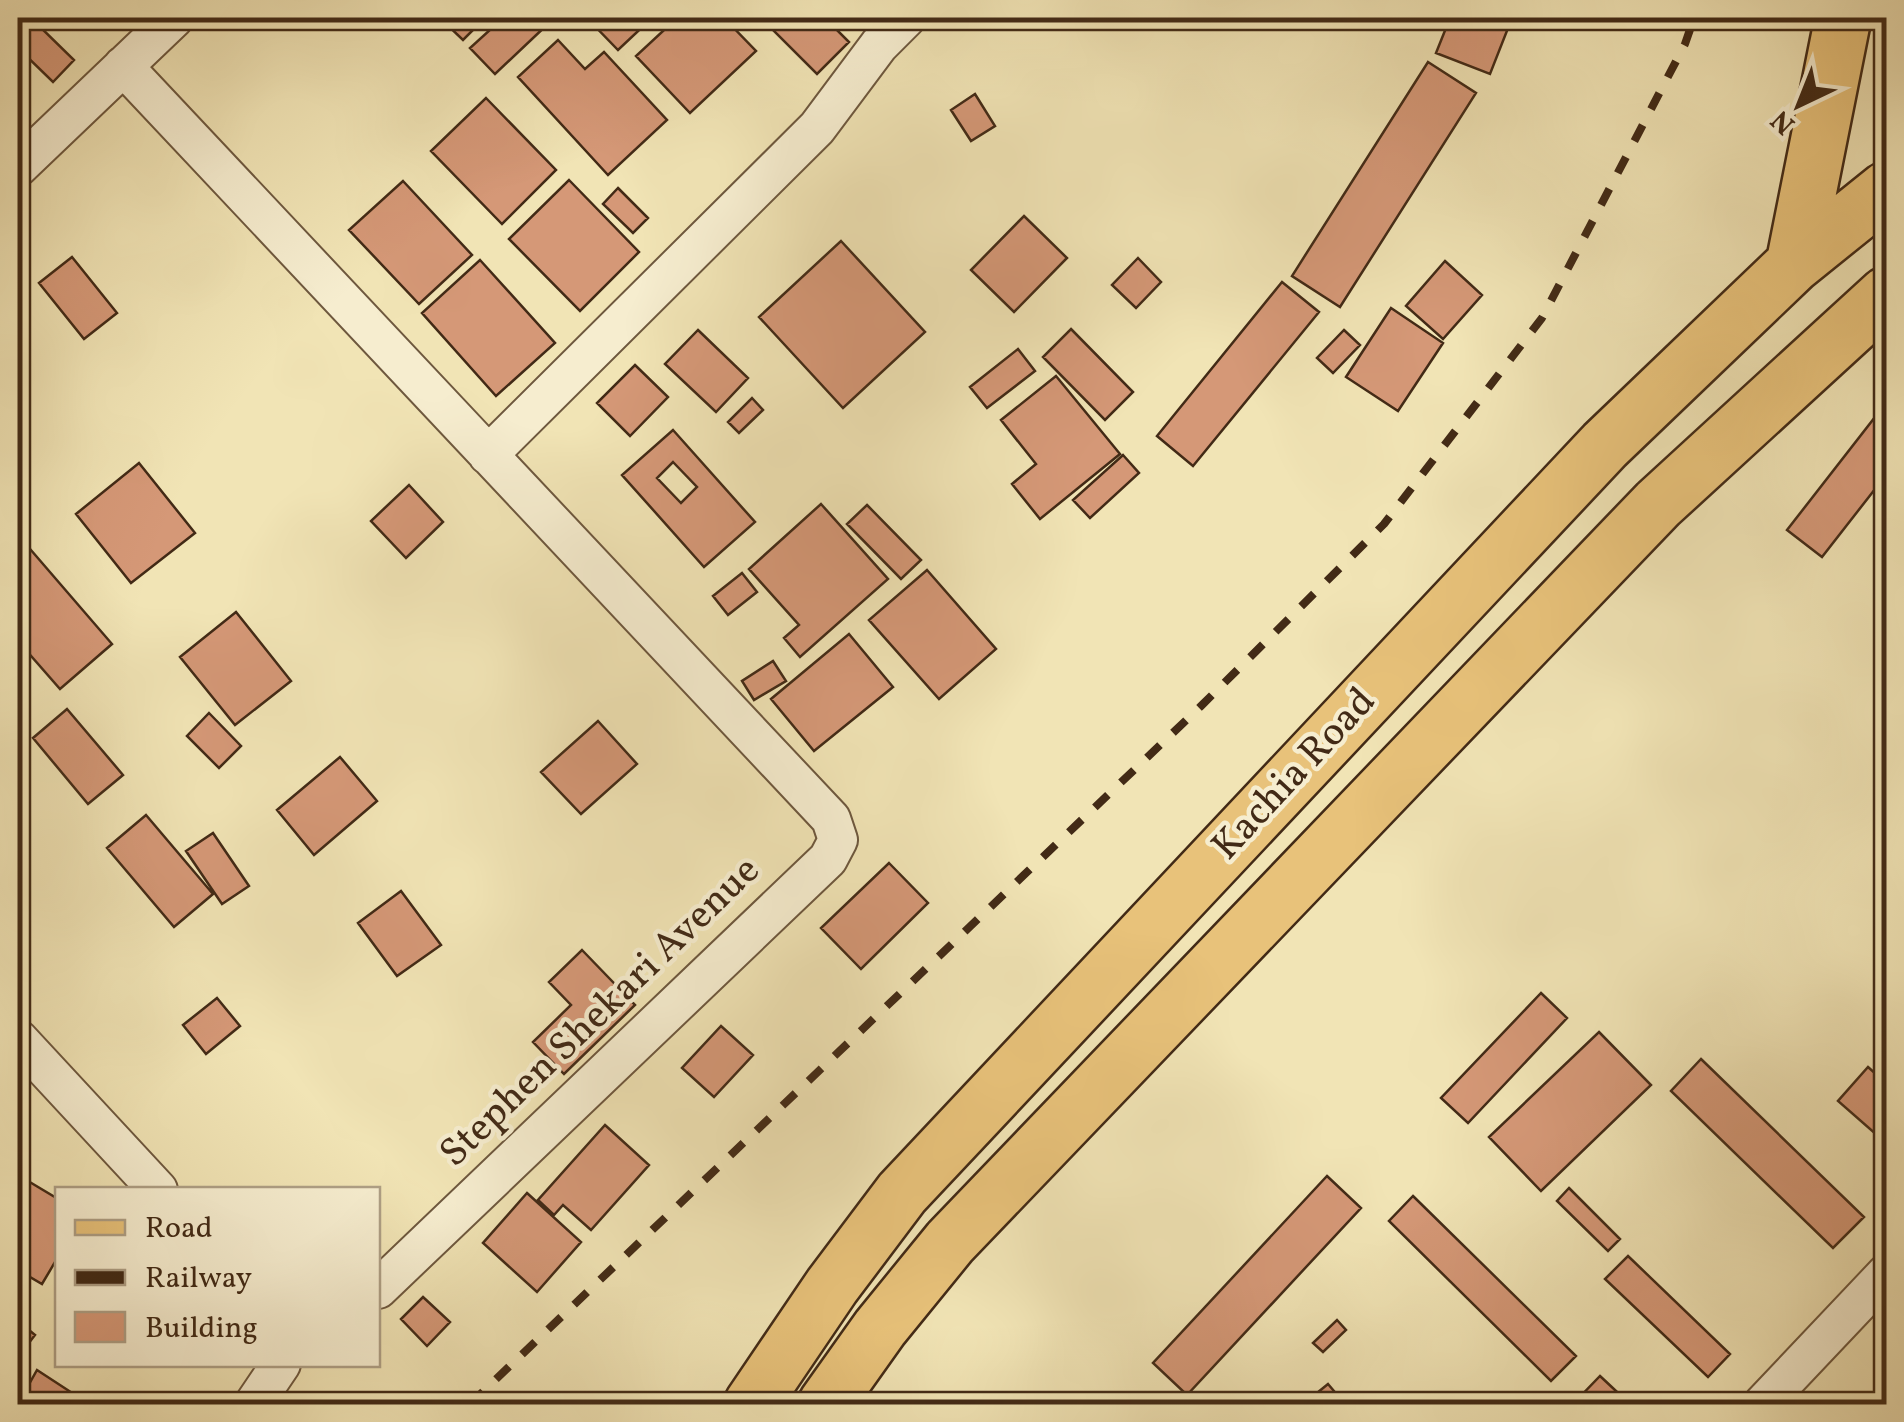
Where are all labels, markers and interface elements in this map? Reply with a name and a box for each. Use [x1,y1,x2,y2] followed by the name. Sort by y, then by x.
[1749,55,1849,155] north arrow
[1763,100,1804,143] text: N
[1200,676,1390,874] street label: Kachia Road
[428,845,774,1181] street label: Stephen Shekari Avenue
[55,1187,380,1367] legend
[145,1208,213,1250] text: Road
[145,1258,252,1300] text: Railway
[145,1308,258,1350] text: Building

